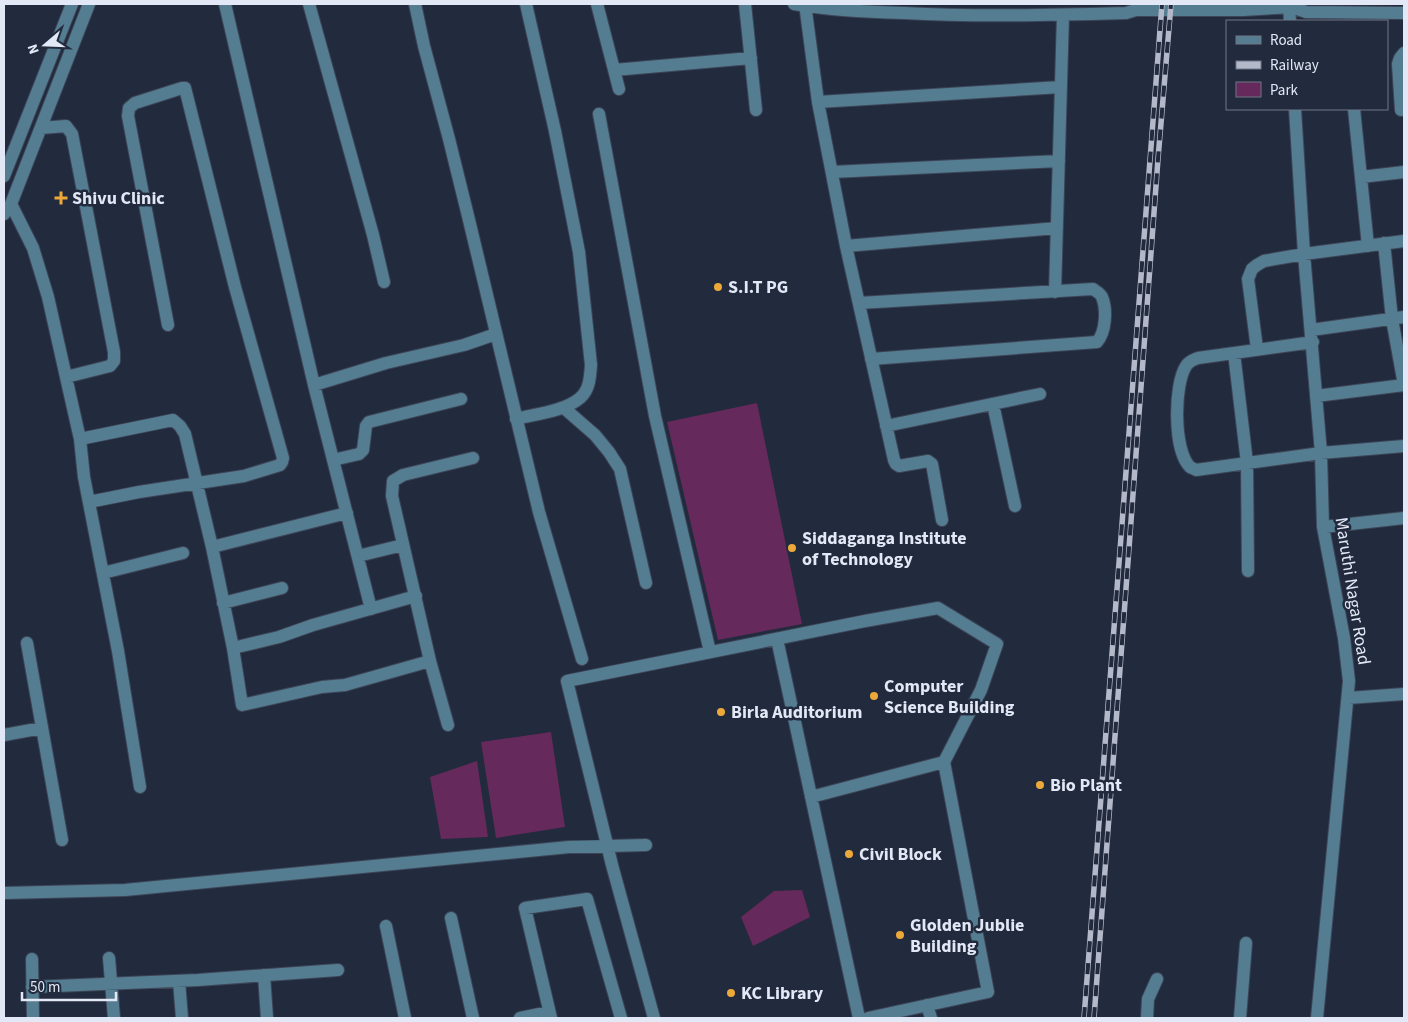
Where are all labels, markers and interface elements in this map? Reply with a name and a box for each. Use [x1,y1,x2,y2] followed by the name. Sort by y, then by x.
[20,20,70,70] north arrow
[1226,20,1388,110] legend
[1270,30,1302,51] text: Road
[23,41,45,57] text: N
[1270,55,1319,76] text: Railway
[1270,80,1299,101] text: Park
[72,186,165,211] place label: Shivu Clinic
[54,191,68,205] marker: Shivu Clinic
[728,275,788,300] place label: S.I.T PG
[712,281,724,293] marker: S.I.T PG
[1328,515,1377,667] street label: Maruthi Nagar Road
[802,526,967,572] place label: Siddaganga Institute of Technology
[786,542,798,554] marker: Siddaganga Institute of Technology
[884,674,1015,720] place label: Computer Science Building
[868,690,880,702] marker: Computer Science Building
[731,700,862,725] place label: Birla Auditorium
[715,706,727,718] marker: Birla Auditorium
[1050,773,1122,798] place label: Bio Plant
[1034,779,1046,791] marker: Bio Plant
[859,842,942,867] place label: Civil Block
[843,848,855,860] marker: Civil Block
[910,913,1024,959] place label: Glolden Jublie Building
[894,929,906,941] marker: Glolden Jublie Building
[22,970,116,1002] scale bar
[30,977,60,998] text: 50 m
[741,981,824,1006] place label: KC Library
[725,987,737,999] marker: KC Library

